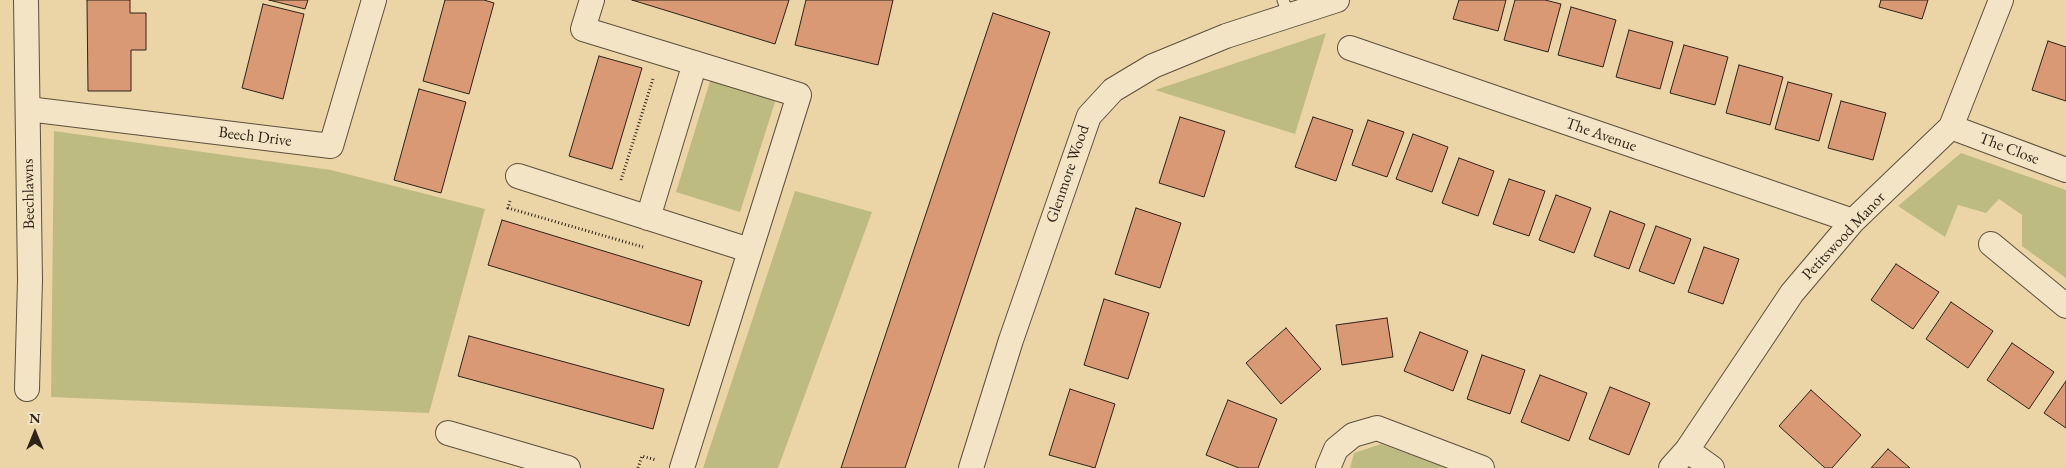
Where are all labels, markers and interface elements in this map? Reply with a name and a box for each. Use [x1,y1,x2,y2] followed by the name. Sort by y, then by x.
[1563,114,1639,156] street label: The Avenue
[1042,122,1094,226] street label: Glenmore Wood
[217,123,293,151] street label: Beech Drive
[1976,129,2042,169] street label: The Close
[19,158,39,230] street label: Beechlawns
[1798,188,1890,284] street label: Petitswood Manor
[10,408,60,458] north arrow
[29,409,41,427] text: N

